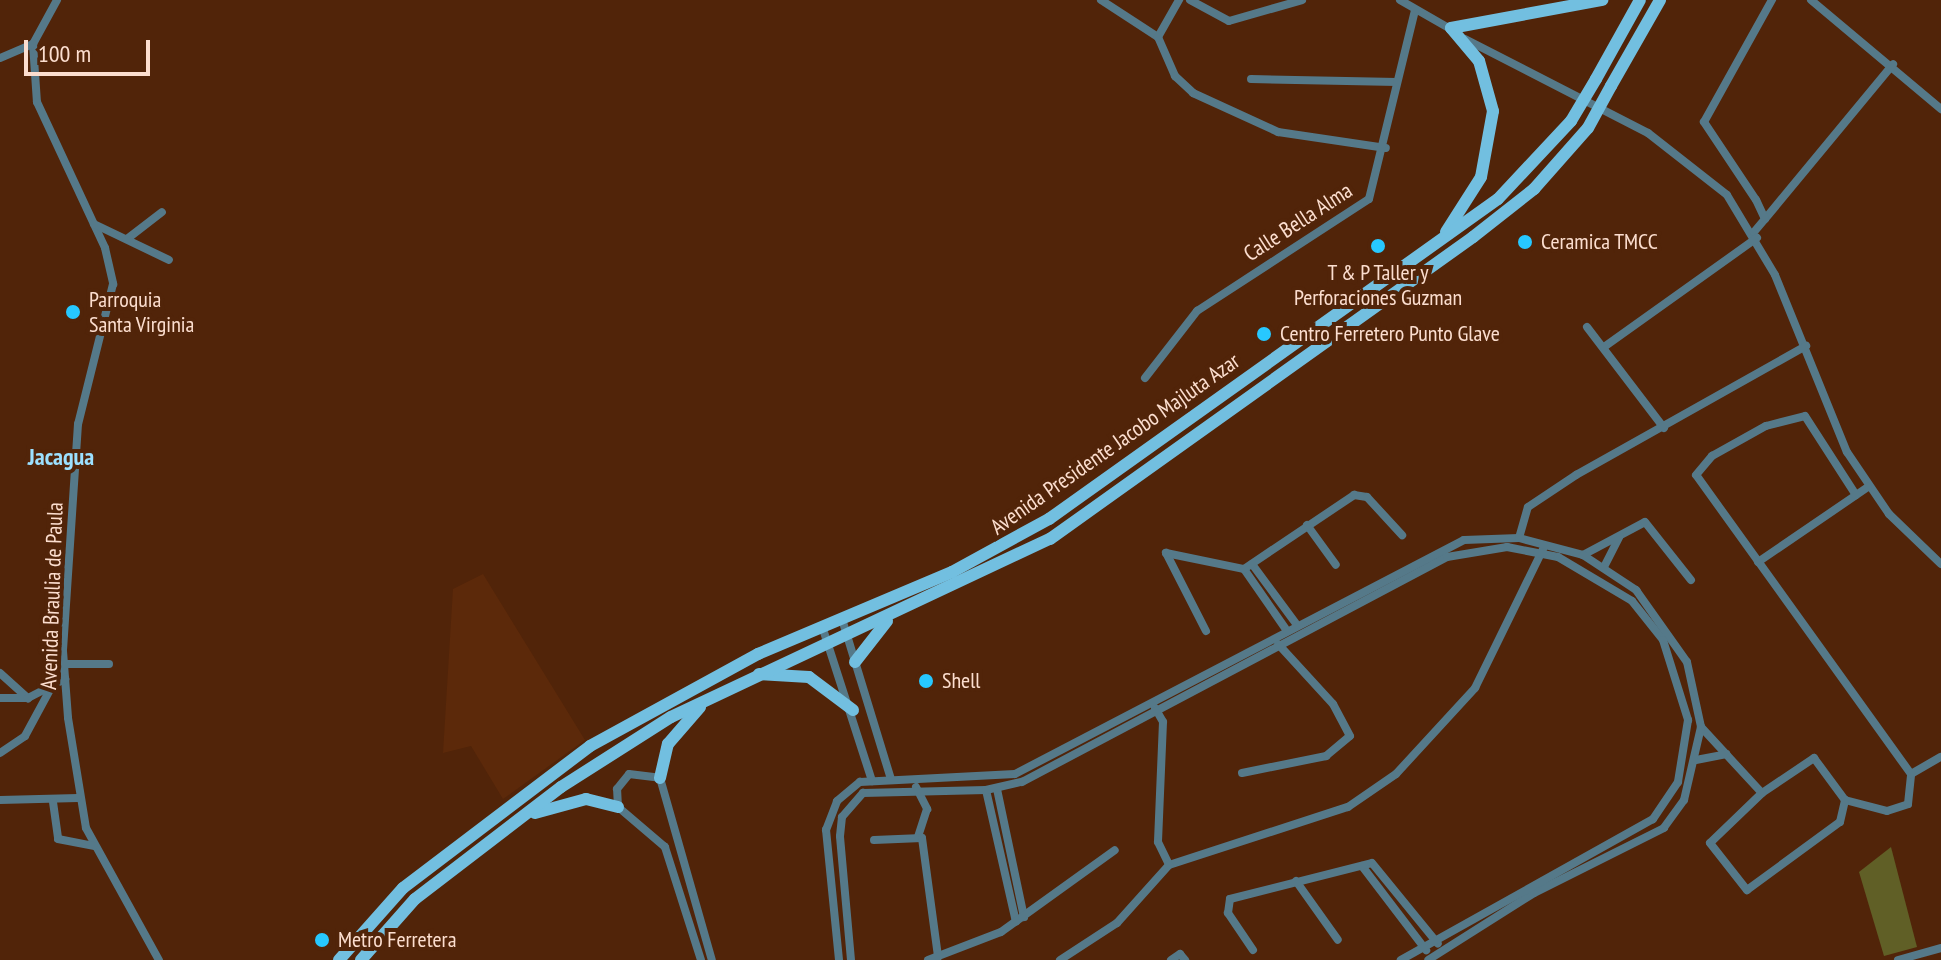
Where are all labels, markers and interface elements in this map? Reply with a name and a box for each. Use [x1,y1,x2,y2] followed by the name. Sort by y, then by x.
[28,24,154,74] scale bar
[38,38,91,69] text: 100 m
[1239,177,1357,267] street label: Calle Bella Alma
[1541,229,1658,255] place label: Ceramica TMCC
[1516,233,1534,251] marker: Ceramica TMCC
[1369,237,1387,255] marker: T & P Taller y Perforaciones Guzman
[1294,259,1462,310] place label: T & P Taller y Perforaciones Guzman
[89,286,195,338] place label: Parroquia Santa Virginia
[64,303,82,321] marker: Parroquia Santa Virginia
[1280,321,1500,347] place label: Centro Ferretero Punto Glave
[1255,325,1273,343] marker: Centro Ferretero Punto Glave
[985,348,1245,540] street label: Avenida Presidente Jacobo Majluta Azar
[28,443,94,471] district label: Jacagua
[36,502,68,690] street label: Avenida Braulia de Paula
[942,668,980,694] place label: Shell
[917,672,935,690] marker: Shell
[338,927,456,953] place label: Metro Ferretera
[313,931,331,949] marker: Metro Ferretera

